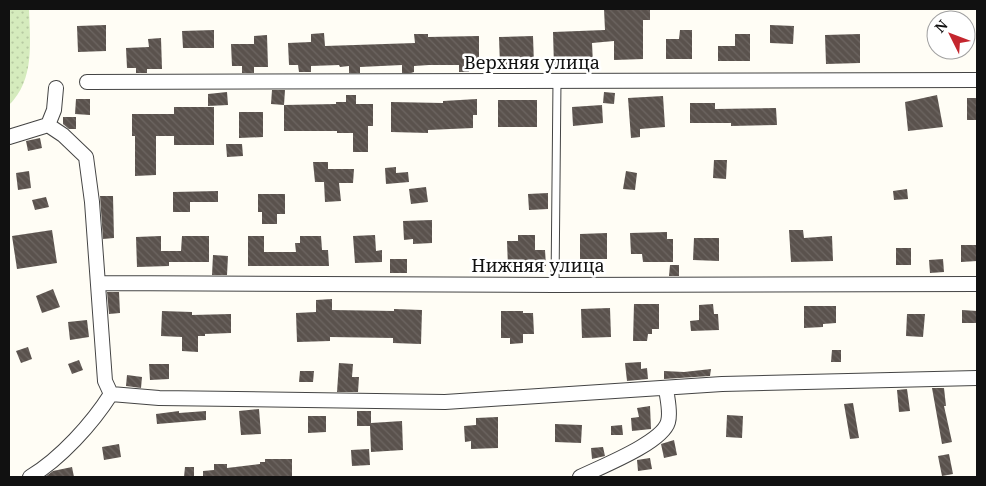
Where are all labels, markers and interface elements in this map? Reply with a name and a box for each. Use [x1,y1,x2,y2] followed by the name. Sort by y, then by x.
[926,10,976,60] north arrow
[930,16,952,36] text: N
[464,50,600,74] street label: Верхняя улица
[471,253,605,277] street label: Нижняя улица

